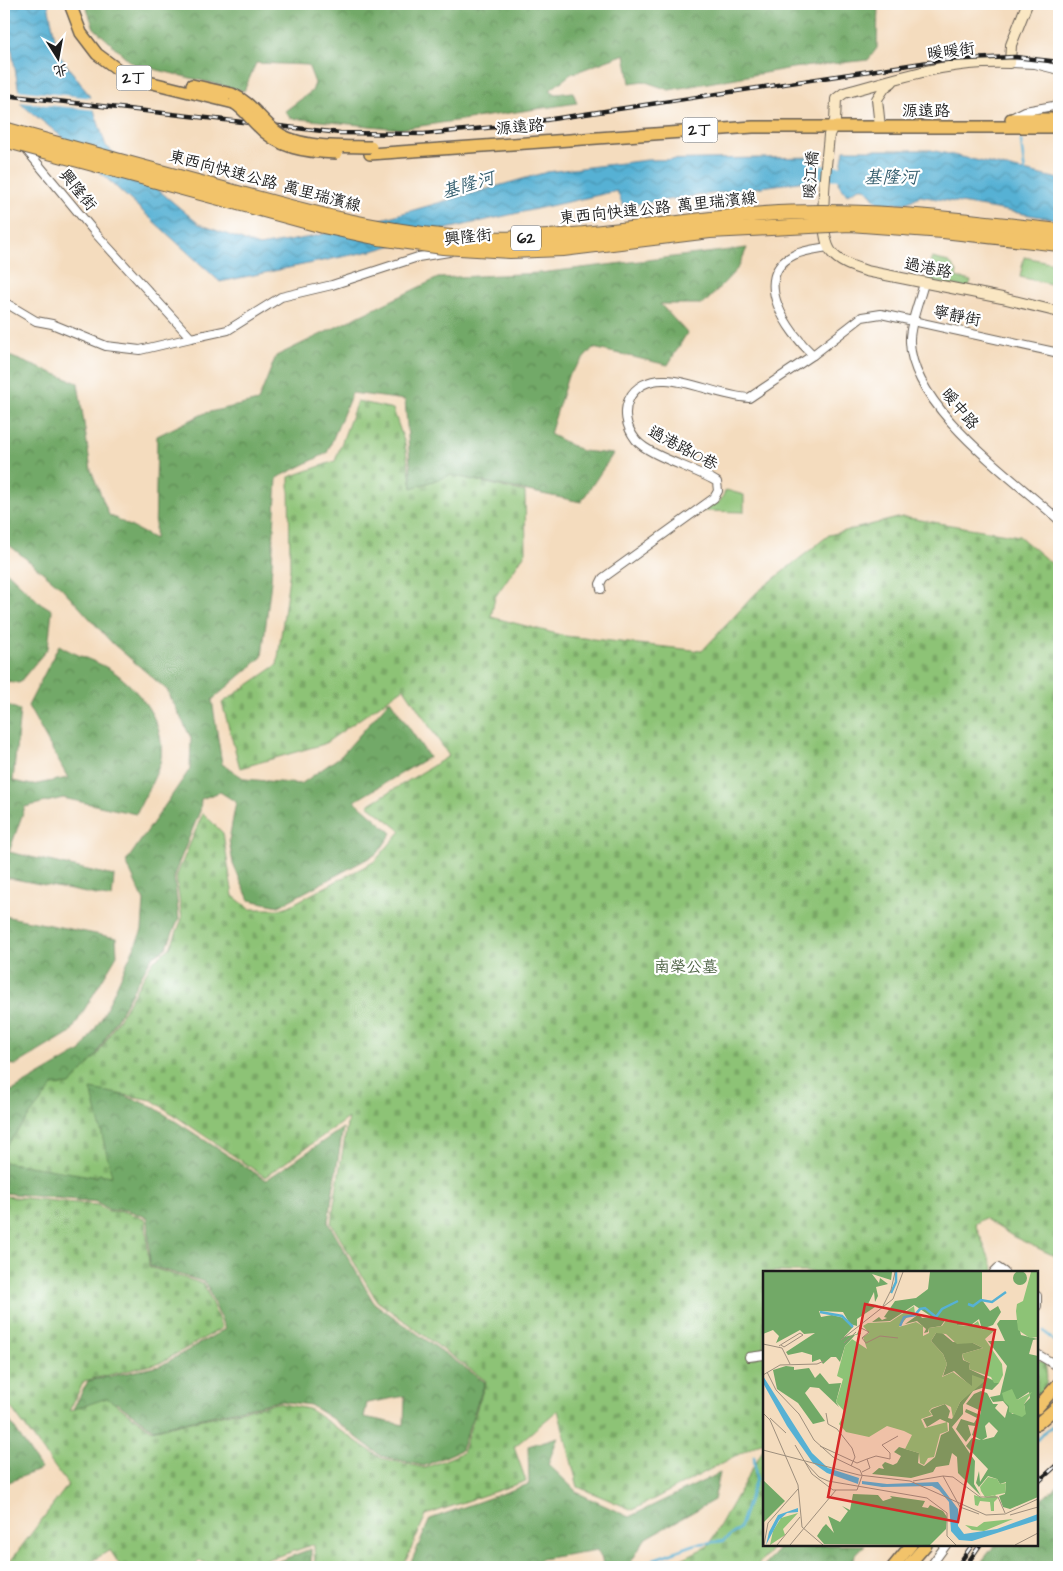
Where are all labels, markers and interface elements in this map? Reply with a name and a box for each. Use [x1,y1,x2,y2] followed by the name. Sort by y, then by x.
[32,32,82,82] north arrow
[926,37,976,65] street label: 暖暖街
[52,59,69,81] text: 北
[116,66,152,90] road number: 2丁
[902,100,950,122] street label: 源遠路
[495,114,545,140] street label: 源遠路
[682,118,718,142] road number: 2丁
[166,145,364,217] street label: 東西向快速公路 萬里瑞濱線
[798,150,824,200] street label: 暖江橋
[54,164,102,216] street label: 興隆街
[439,165,500,204] water label: 基隆河
[864,165,921,190] water label: 基隆河
[558,187,758,229] street label: 東西向快速公路 萬里瑞濱線
[443,224,493,250] street label: 興隆街
[511,226,541,250] road number: 62
[902,253,954,283] street label: 過港路
[931,301,983,331] street label: 寧靜街
[936,384,984,434] street label: 暖中路
[644,420,722,476] street label: 過港路10巷
[654,956,718,978] park label: 南榮公墓
[763,1271,1038,1546] inset map

